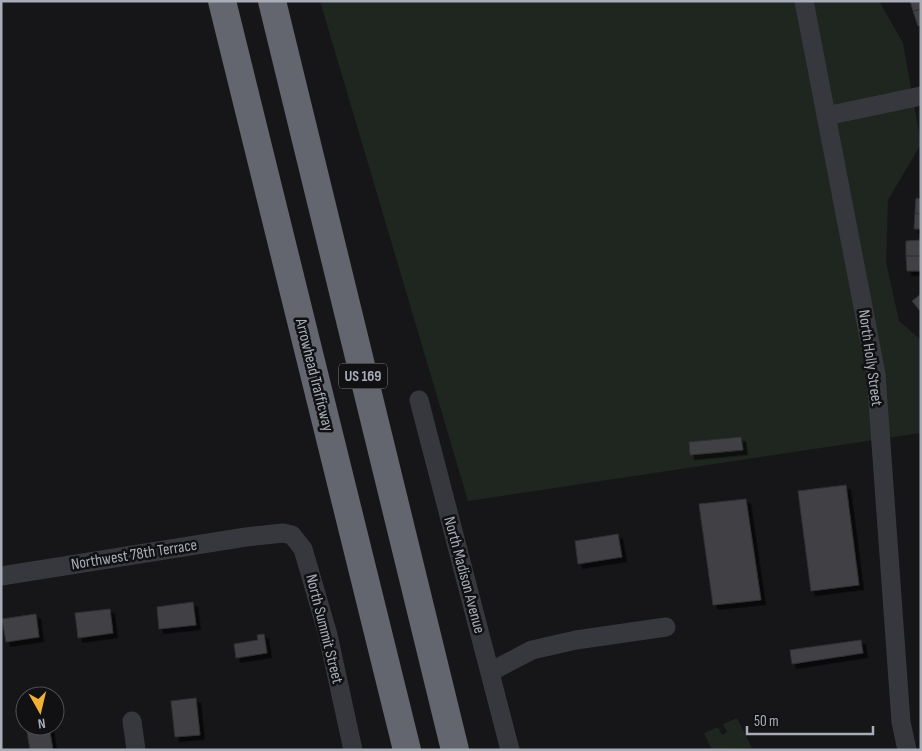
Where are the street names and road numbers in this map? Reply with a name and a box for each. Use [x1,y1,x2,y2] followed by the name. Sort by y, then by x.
[854,309,886,407] street label: North Holly Street
[291,316,337,433] street label: Arrowhead Trafficway
[339,364,387,388] road number: US 169
[439,515,489,635] street label: North Madison Avenue
[70,536,198,574] street label: Northwest 78th Terrace
[301,572,347,686] street label: North Summit Street

